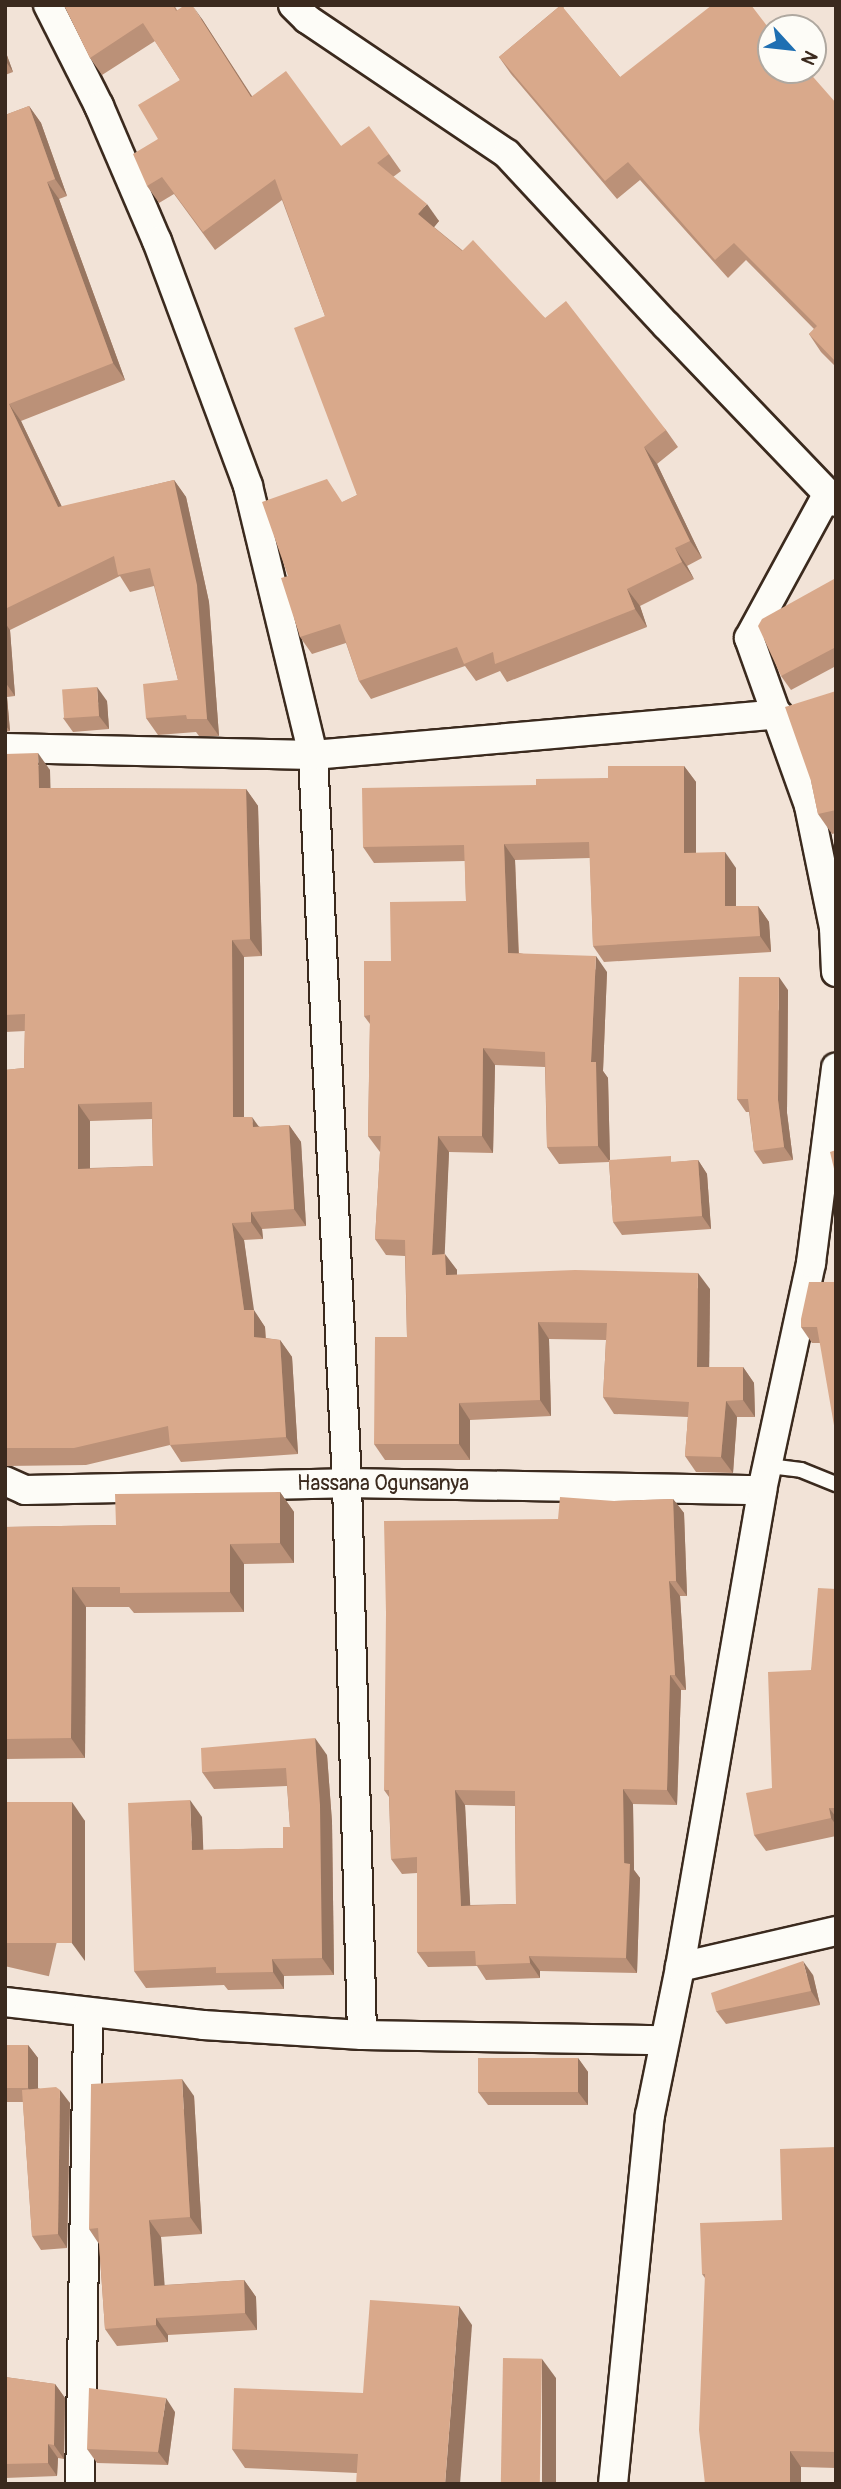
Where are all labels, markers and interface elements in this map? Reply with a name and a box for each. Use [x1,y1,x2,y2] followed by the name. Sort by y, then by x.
[757,14,827,84] north arrow
[795,46,823,69] text: N
[297,1471,469,1497] street label: Hassana Ogunsanya

